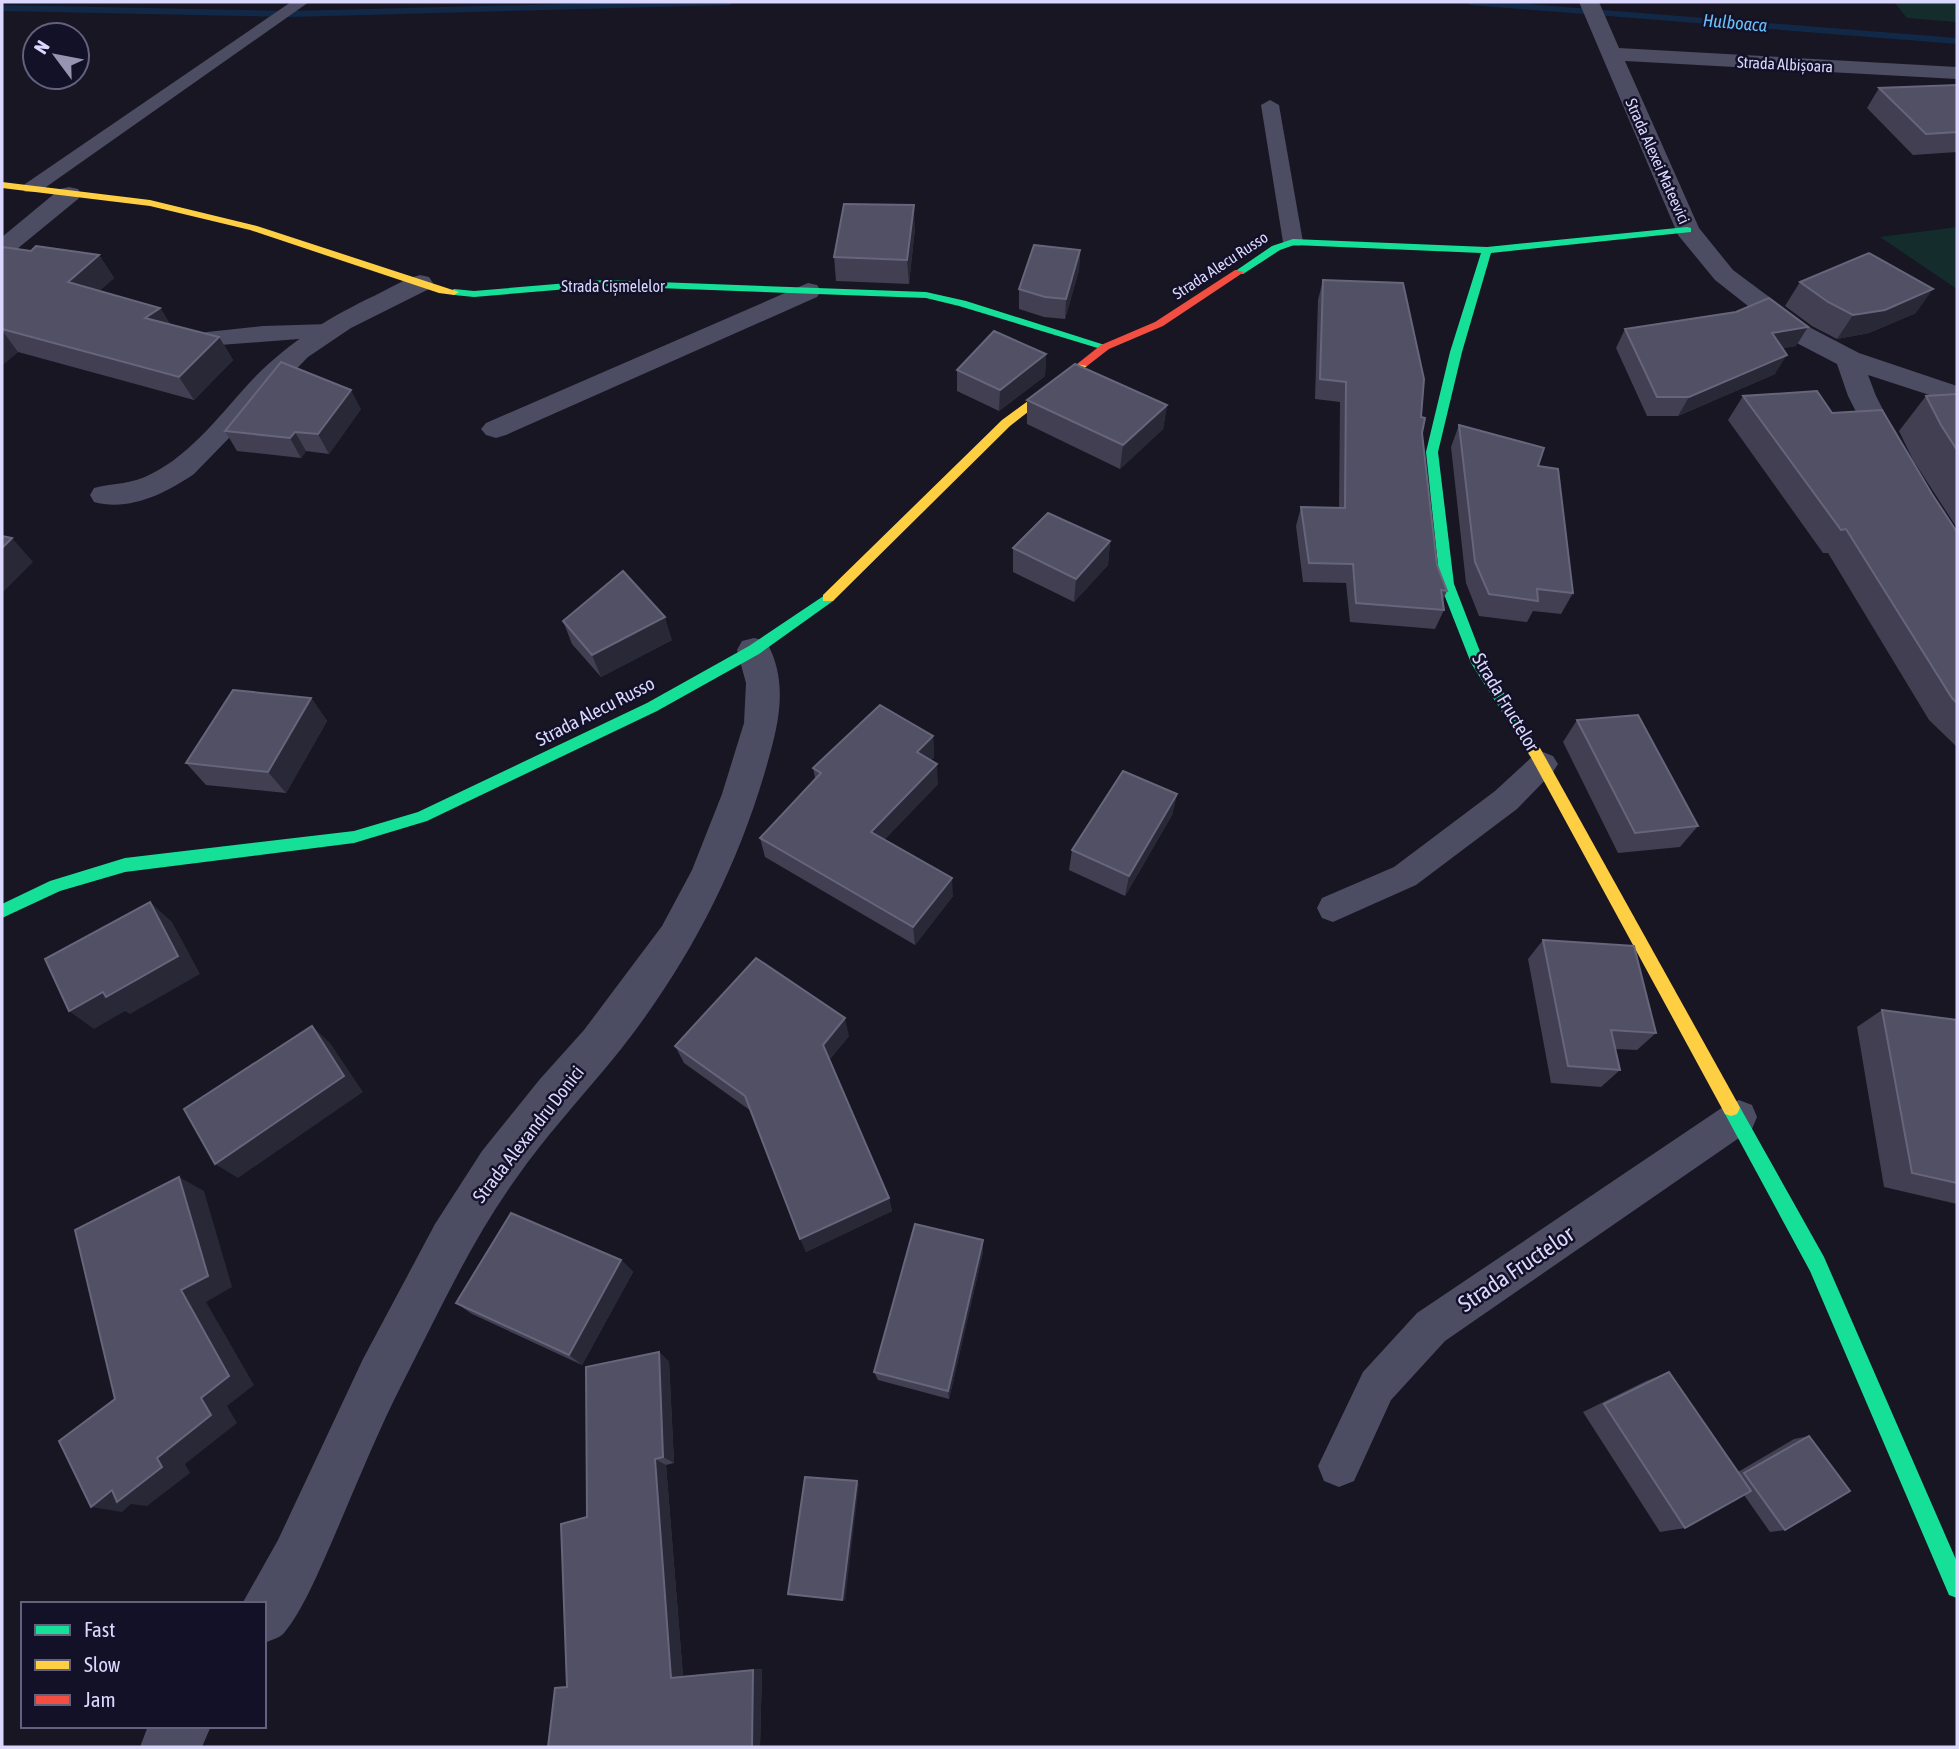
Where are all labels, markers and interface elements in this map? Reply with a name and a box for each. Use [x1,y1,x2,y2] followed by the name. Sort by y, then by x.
[1702,9,1769,36] water label: Hulboaca
[21,21,91,91] north arrow
[29,36,54,58] text: N
[1736,52,1833,77] street label: Strada Albișoara
[1622,95,1694,227] street label: Strada Alexei Mateevici
[1169,228,1271,302] street label: Strada Alecu Russo
[561,277,665,296] street label: Strada Cișmelelor
[1468,649,1544,755] street label: Strada Fructelor
[532,672,658,750] street label: Strada Alecu Russo
[468,1061,588,1207] street label: Strada Alexandru Donici
[1453,1220,1580,1317] street label: Strada Fructelor
[21,1602,266,1728] legend
[84,1617,115,1641] text: Fast
[84,1652,121,1676] text: Slow
[84,1687,116,1711] text: Jam

